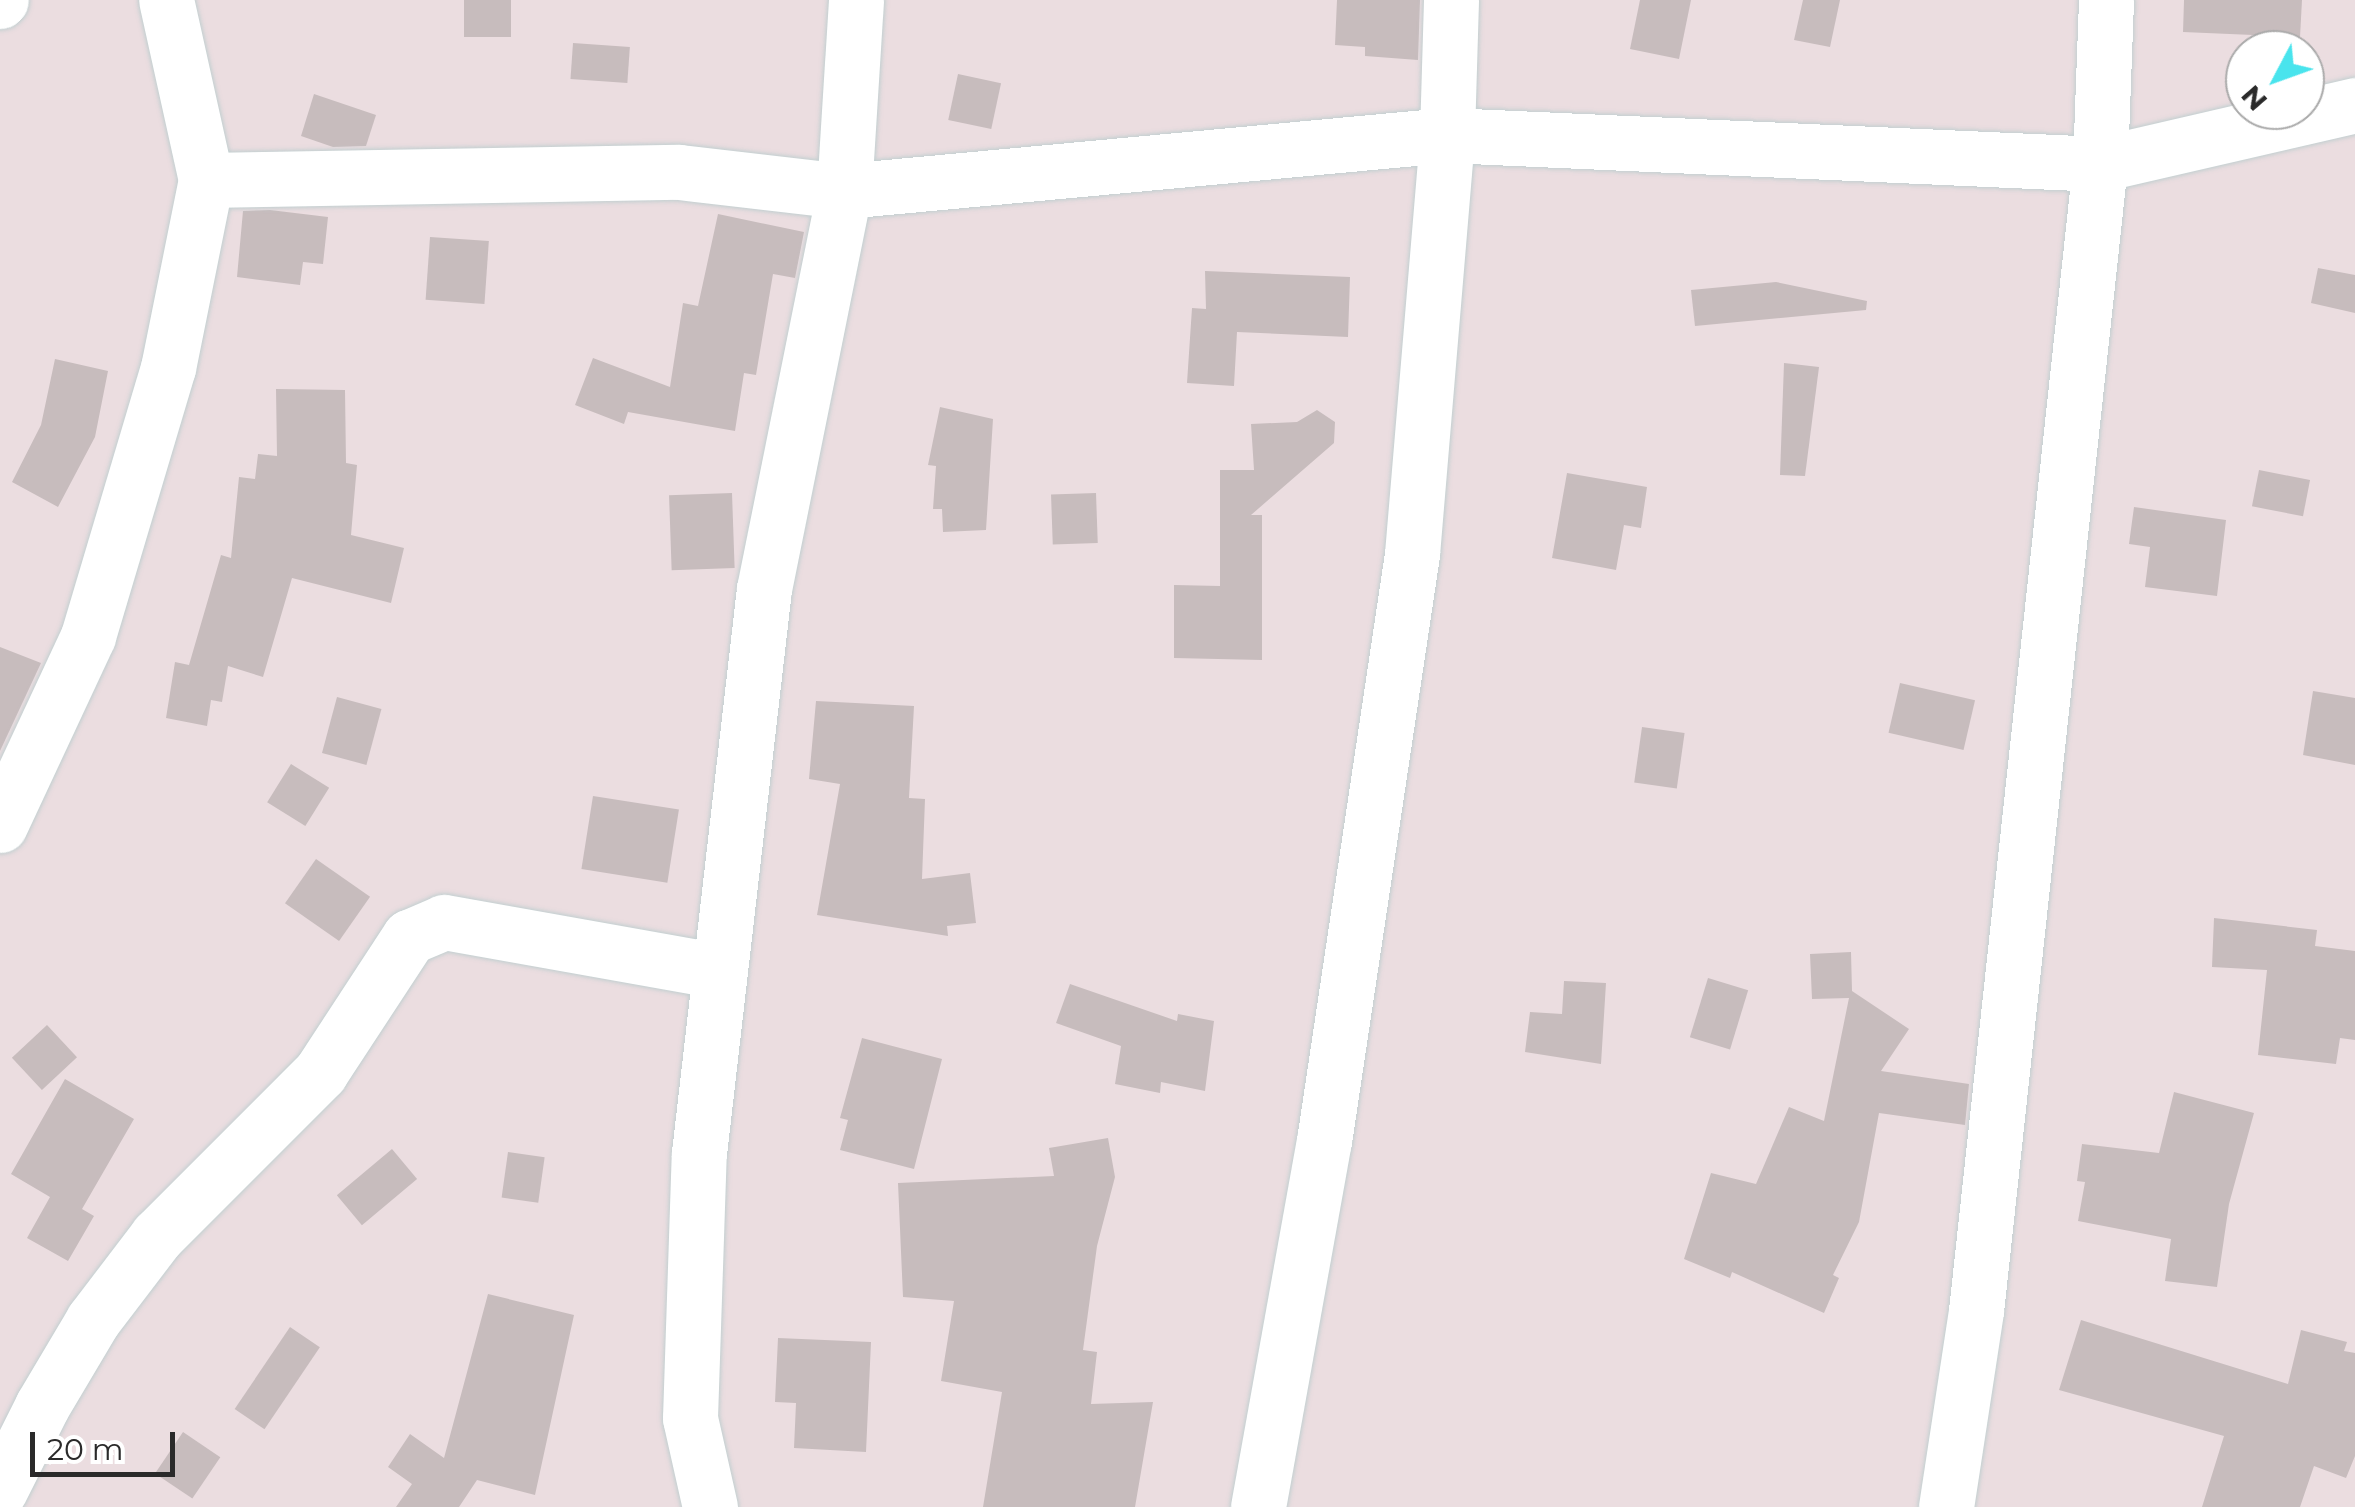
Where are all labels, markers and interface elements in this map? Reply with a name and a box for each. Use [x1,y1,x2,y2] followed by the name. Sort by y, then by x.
[2225,30,2325,130] north arrow
[2234,79,2274,118] text: N
[35,1412,180,1474] scale bar
[47,1431,124,1468] text: 20 m

